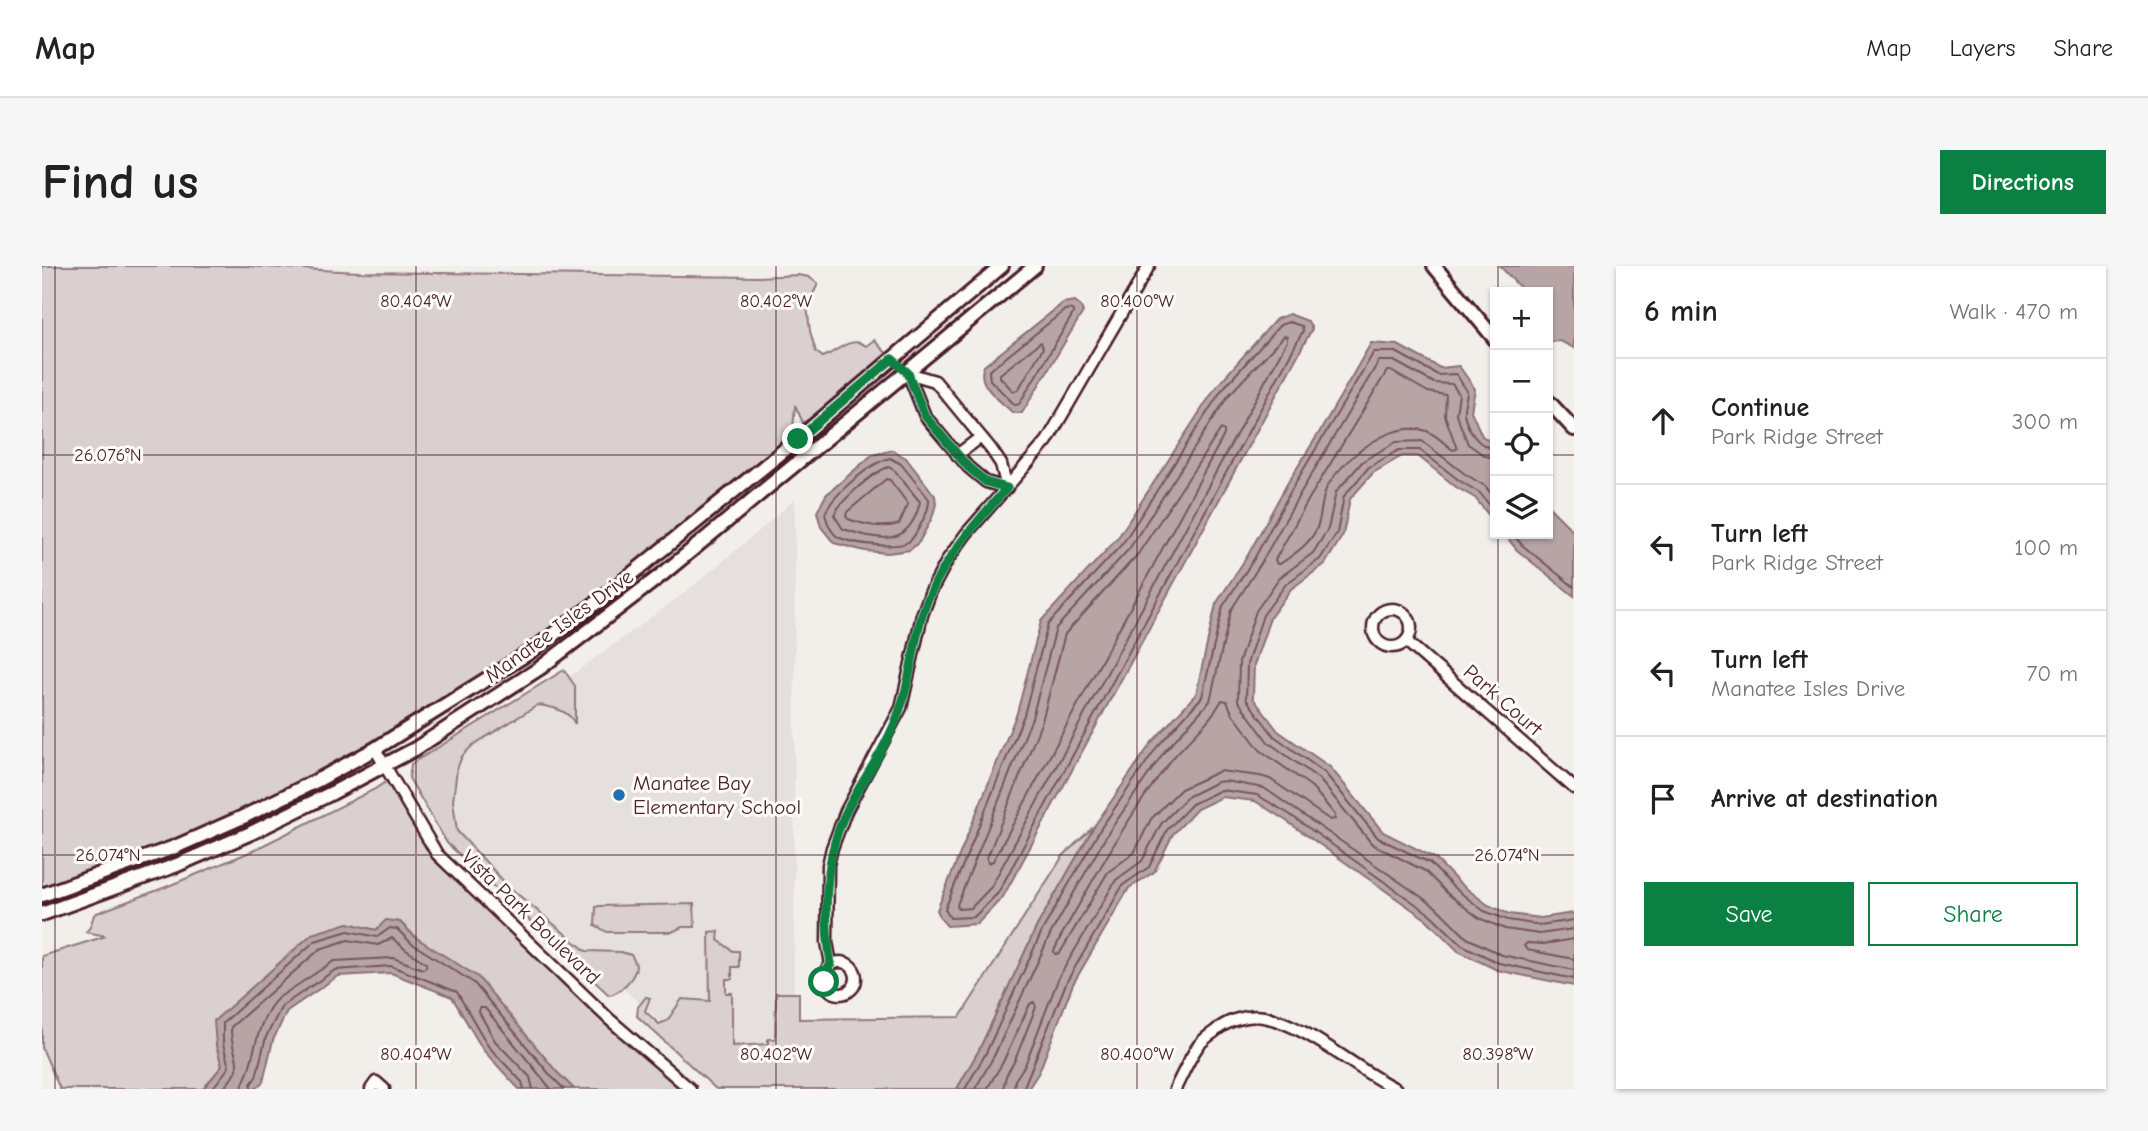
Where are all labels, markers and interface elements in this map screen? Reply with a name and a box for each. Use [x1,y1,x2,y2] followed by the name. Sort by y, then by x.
[35,29,96,67] text: Map
[1866,34,1912,62] text: Map
[1950,34,2015,62] text: Layers
[2053,34,2113,62] text: Share
[1940,150,2106,214] button: Directions
[42,154,198,210] text: Find us
[1490,287,1553,539] map controls
[1490,287,1553,350] button: +
[380,291,452,312] text: 80.404°W
[740,291,812,312] text: 80.402°W
[1100,291,1174,312] text: 80.400°W
[1644,294,1718,329] text: 6 min
[1949,298,2078,325] text: Walk · 470 m
[1490,350,1553,413] button: −
[1711,393,1809,423] text: Continue
[1644,402,1682,440] icon: ahead
[2012,408,2078,435] text: 300 m
[1490,413,1553,476] button: locate
[782,423,813,454] route end
[1711,423,1883,450] text: Park Ridge Street
[74,445,142,466] text: 26.076°N
[1490,476,1553,539] button: layers
[1711,519,1808,549] text: Turn left
[1644,528,1682,566] icon: left
[2014,534,2078,561] text: 100 m
[1711,549,1883,576] text: Park Ridge Street
[480,564,638,688] street label: Manatee Isles Drive
[1711,645,1808,675] text: Turn left
[1644,654,1682,692] icon: left
[1459,659,1548,741] street label: Park Court
[2026,660,2078,687] text: 70 m
[1711,675,1905,702] text: Manatee Isles Drive
[633,771,801,819] place label: Manatee Bay Elementary School
[1644,780,1682,818] icon: arrive
[1711,784,1938,814] text: Arrive at destination
[611,787,627,803] marker: Manatee Bay Elementary School
[76,845,140,866] text: 26.074°N
[457,845,605,989] street label: Vista Park Boulevard
[1475,845,1539,866] text: 26.074°N
[1644,882,1854,946] button: Save
[1868,882,2078,946] button: Share
[808,966,839,997] route start
[380,1044,452,1065] text: 80.404°W
[740,1044,812,1065] text: 80.402°W
[1100,1044,1174,1065] text: 80.400°W
[1463,1044,1534,1065] text: 80.398°W

